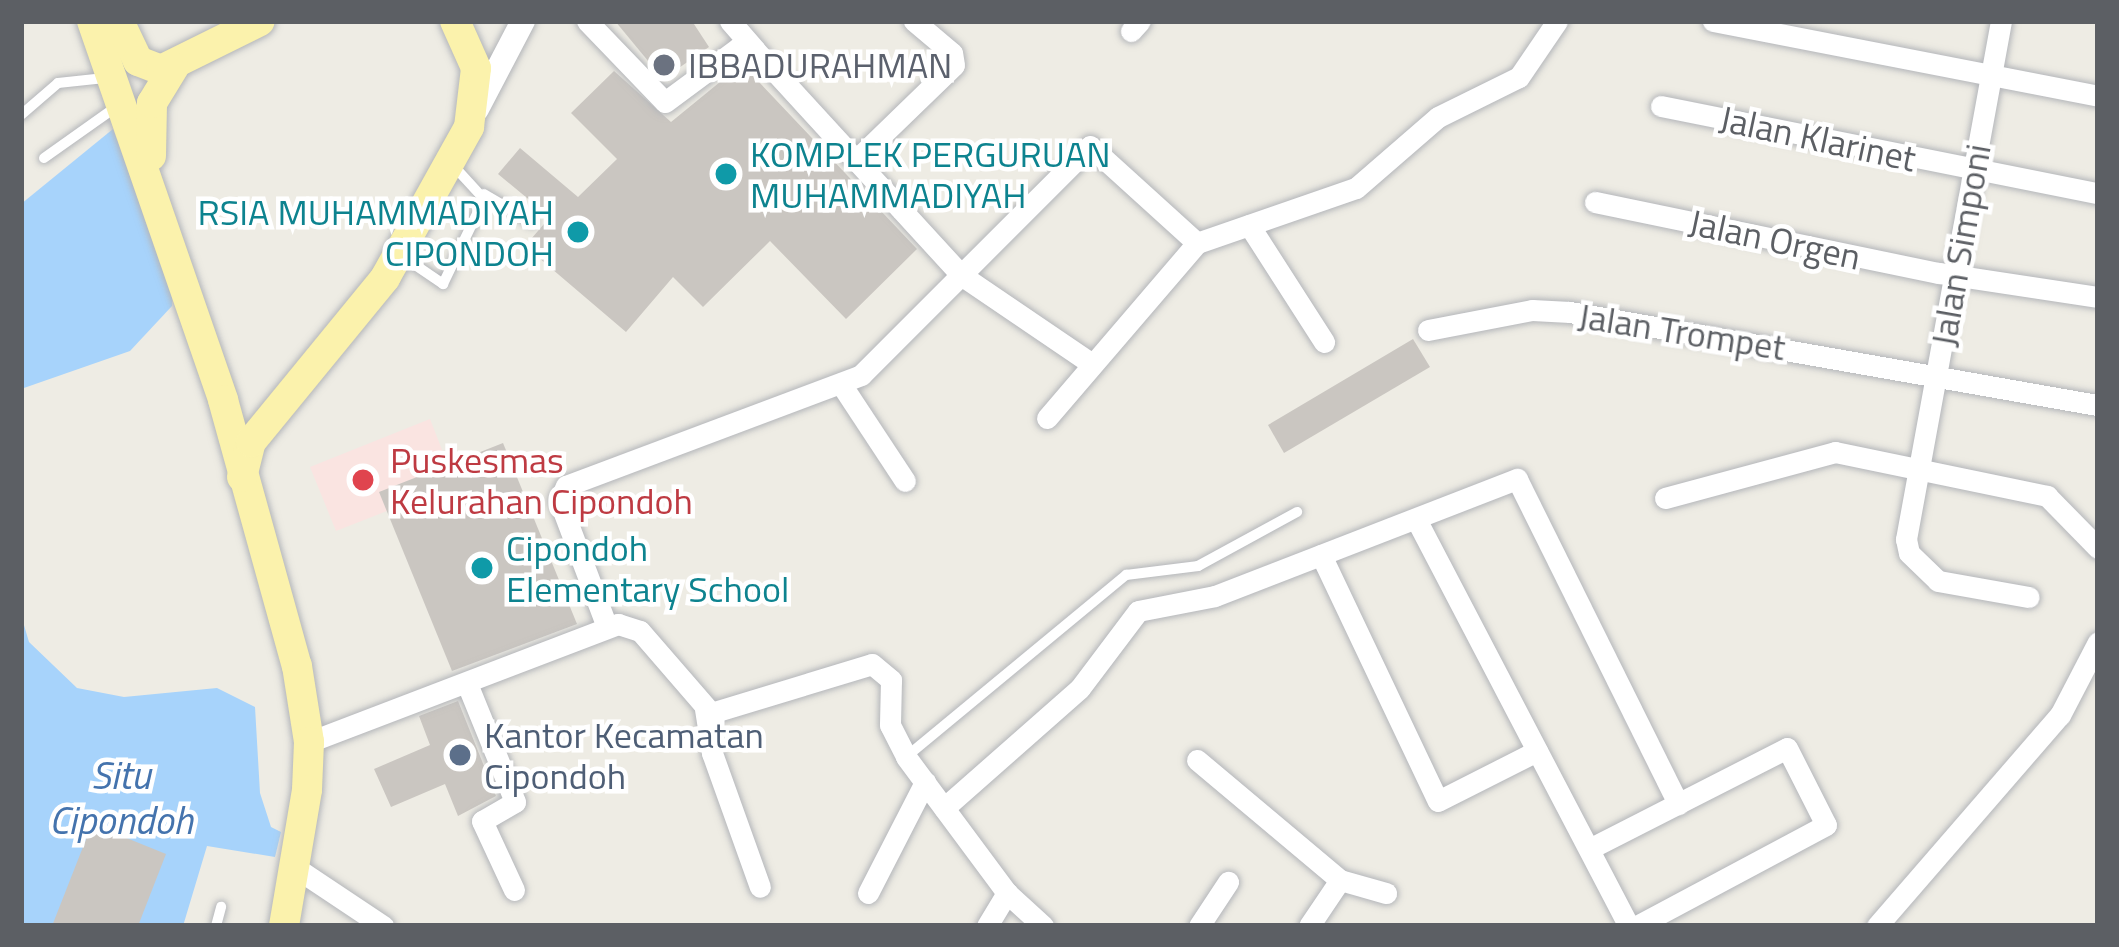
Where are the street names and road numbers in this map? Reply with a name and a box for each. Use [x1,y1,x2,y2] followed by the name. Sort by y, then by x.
[1716,96,1920,180] street label: Jalan Klarinet
[1921,140,1999,350] street label: Jalan Simponi
[1685,200,1865,278] street label: Jalan Orgen
[1576,293,1788,369] street label: Jalan Trompet

